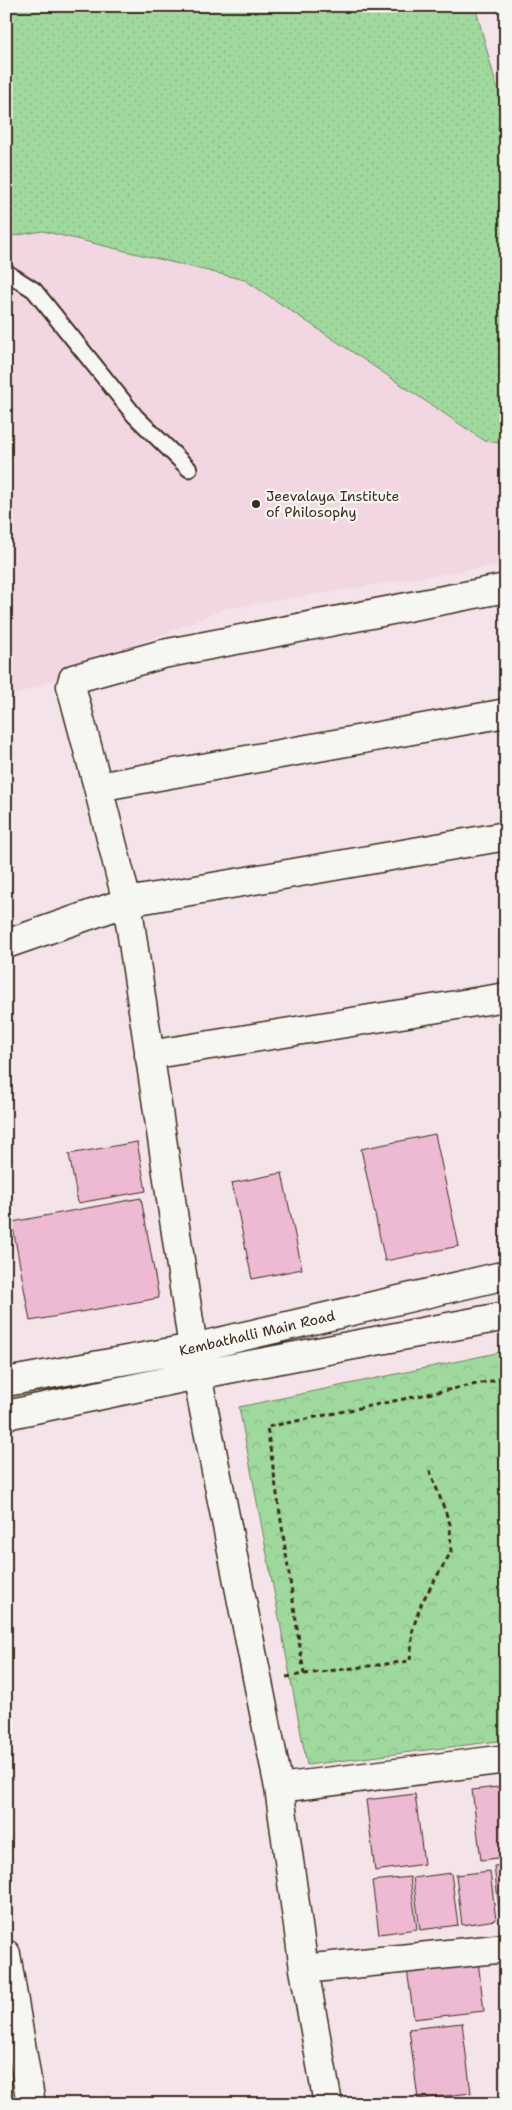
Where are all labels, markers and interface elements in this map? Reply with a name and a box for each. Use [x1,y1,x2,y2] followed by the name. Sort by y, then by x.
[266,487,399,521] place label: Jeevalaya Institute of Philosophy
[250,498,262,510] marker: Jeevalaya Institute of Philosophy
[177,1306,337,1360] street label: Kembathalli Main Road

